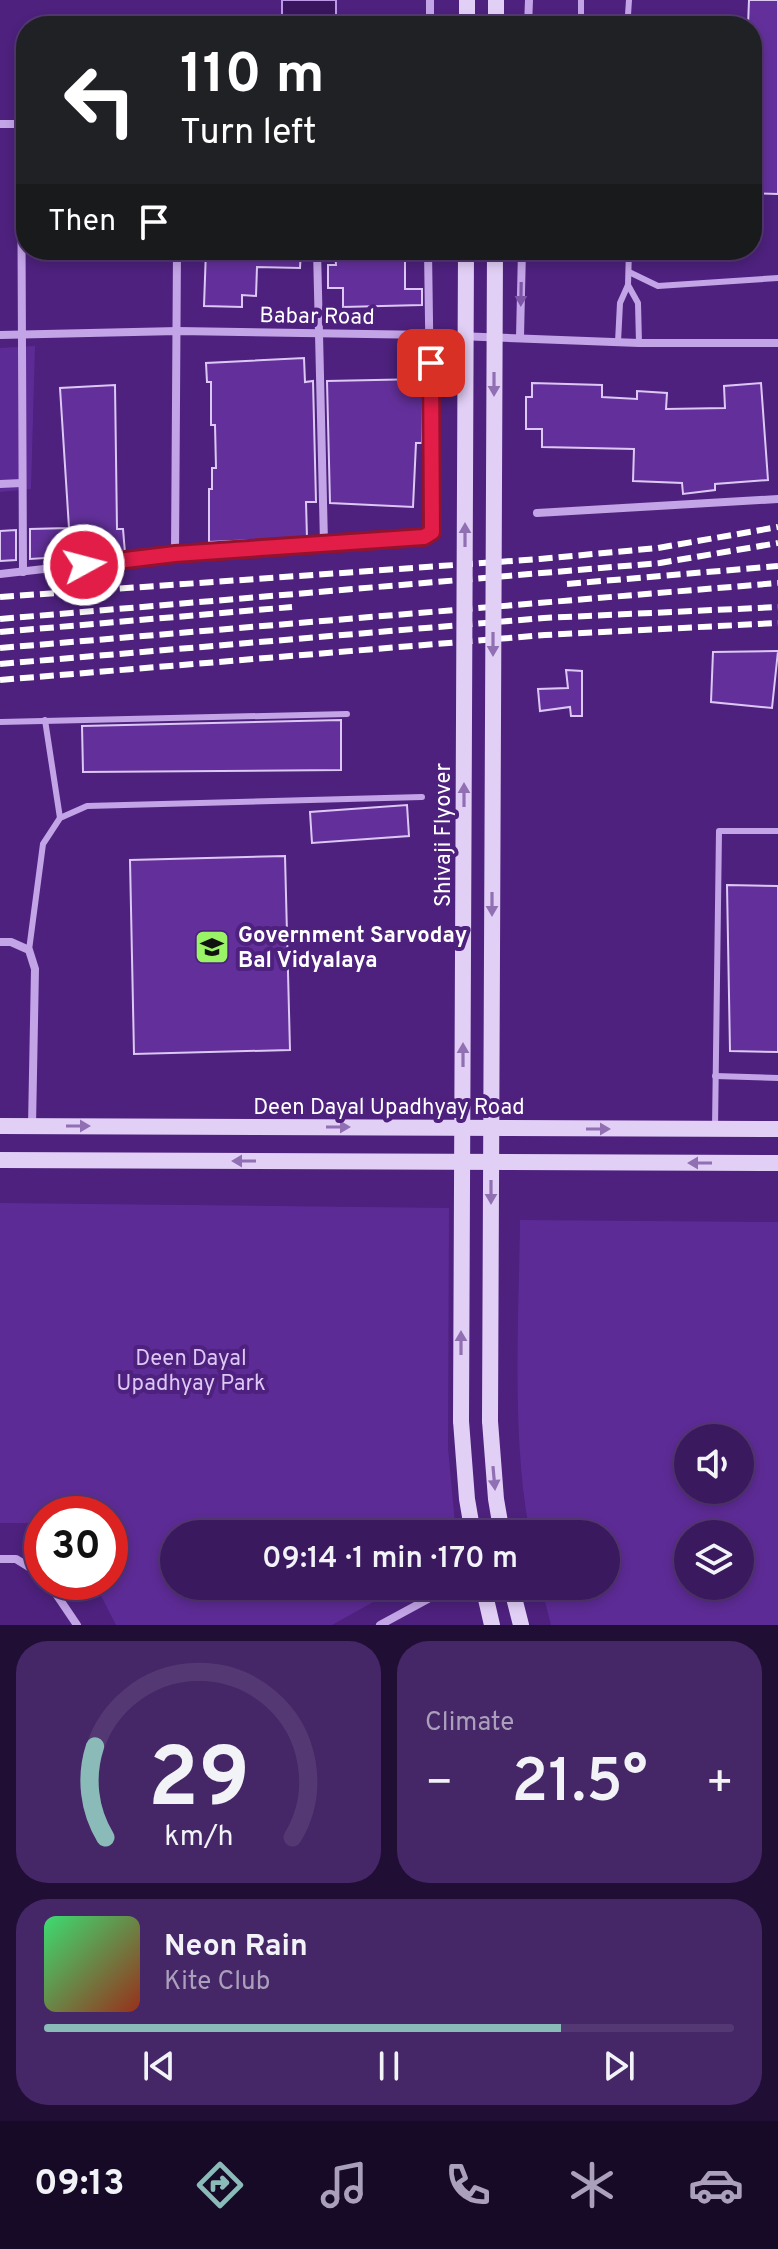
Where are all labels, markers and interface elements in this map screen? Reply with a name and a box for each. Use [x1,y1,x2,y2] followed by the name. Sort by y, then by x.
[180,42,325,112] text: 110 m
[48,48,152,152] icon: left
[180,111,317,157] text: Turn left
[132,200,176,244] icon: arrive
[48,204,116,241] text: Then
[515,282,528,307] one-way arrow
[259,303,375,332] street label: Babar Road
[397,329,465,397] pin
[409,341,453,385] icon: arrive
[488,372,500,397] one-way arrow
[459,522,471,547] one-way arrow
[42,523,126,607] position arrow
[487,632,499,657] one-way arrow
[431,762,458,907] street label: Shivaji Flyover
[458,782,470,807] one-way arrow
[486,892,498,917] one-way arrow
[238,923,467,975] place label: Government Sarvoday Bal Vidyalaya
[193,928,231,966] school or university icon: Government Sarvoday Bal Vidyalaya
[457,1042,469,1067] one-way arrow
[253,1095,525,1122] street label: Deen Dayal Upadhyay Road
[66,1120,91,1132] one-way arrow
[326,1121,351,1134] one-way arrow
[586,1123,611,1135] one-way arrow
[231,1155,256,1167] one-way arrow
[687,1157,712,1169] one-way arrow
[485,1180,497,1205] one-way arrow
[455,1330,467,1355] one-way arrow
[116,1346,266,1398] park label: Deen Dayal Upadhyay Park
[674,1424,754,1600] map controls
[674,1424,754,1504] button: sound
[488,1466,501,1491] one-way arrow
[24,1496,128,1600] speed limit sign: 30
[674,1520,754,1600] button: layers
[262,1541,518,1578] text: 09:14 · 1 min · 170 m
[425,1707,514,1740] text: Climate
[148,1731,250,1836] text: 29
[511,1747,648,1823] text: 21.5°
[425,1757,453,1813] text: −
[706,1757,734,1813] text: +
[164,1820,233,1856] text: km/h
[164,1929,308,1966] text: Neon Rain
[164,1966,270,1999] text: Kite Club
[137,2044,181,2088] icon: previous
[367,2044,411,2088] icon: pause
[597,2044,641,2088] icon: next
[192,2157,248,2213] icon: directions
[316,2157,372,2213] icon: music
[440,2157,496,2213] icon: phone
[564,2157,620,2213] icon: climate
[688,2157,744,2213] icon: car
[34,2162,124,2208] text: 09:13

